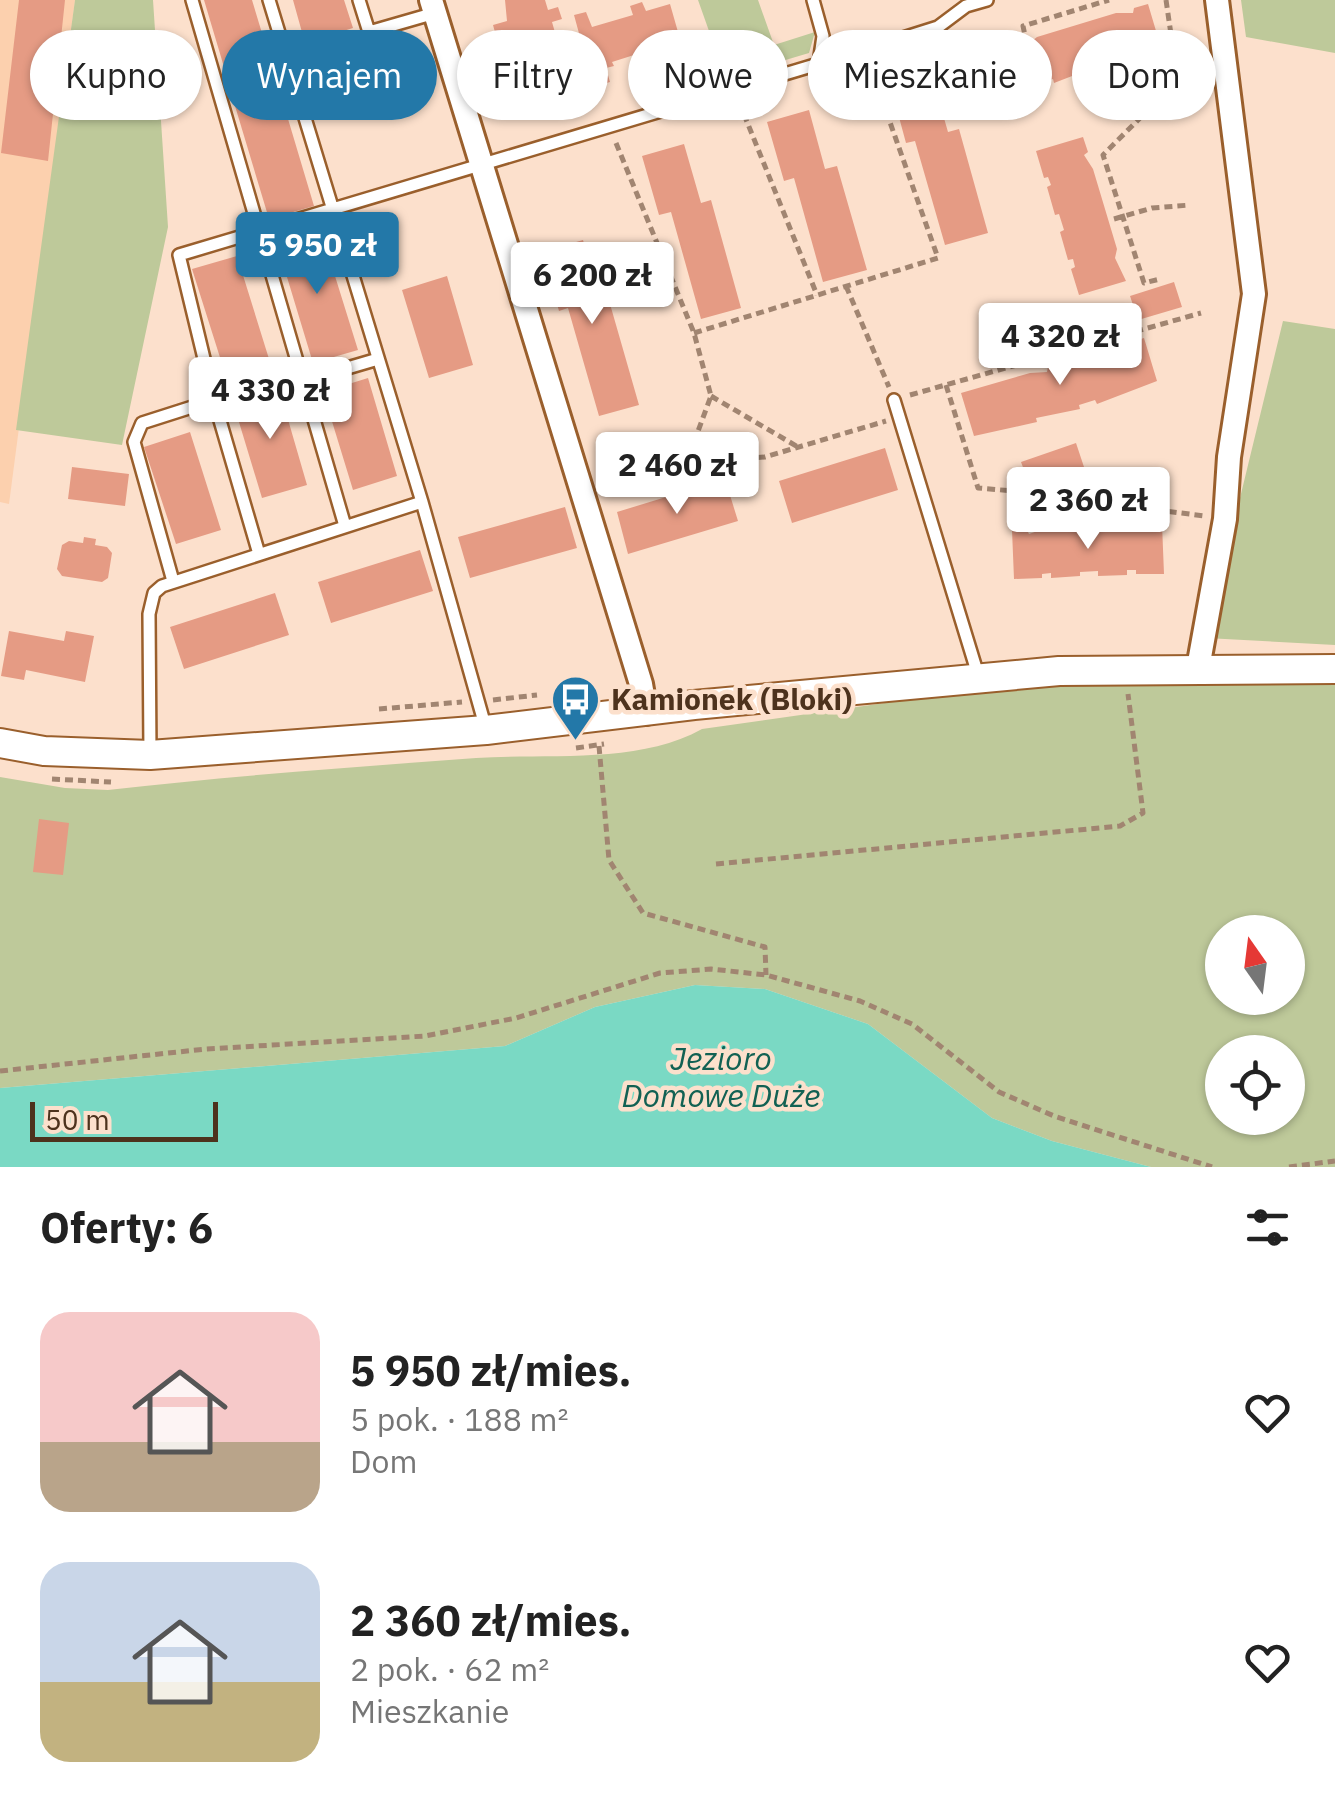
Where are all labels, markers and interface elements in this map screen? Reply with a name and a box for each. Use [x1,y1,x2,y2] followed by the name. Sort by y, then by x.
[30,30,202,120] chip: Kupno
[222,30,437,120] chip: Wynajem
[457,30,608,120] chip: Filtry
[628,30,788,120] chip: Nowe
[808,30,1052,120] chip: Mieszkanie
[1072,30,1216,120] chip: Dom
[214,212,420,297] pin: 5 950 zł
[258,223,376,265] text: 5 950 zł
[489,242,695,327] pin: 6 200 zł
[533,253,651,295] text: 6 200 zł
[957,303,1163,388] pin: 4 320 zł
[1001,314,1119,356] text: 4 320 zł
[167,357,373,442] pin: 4 330 zł
[211,368,329,410] text: 4 330 zł
[574,432,780,517] pin: 2 460 zł
[618,443,736,485] text: 2 460 zł
[985,467,1191,552] pin: 2 360 zł
[1029,478,1147,520] text: 2 360 zł
[550,674,602,742] bus stop icon: Kamionek (Bloki)
[611,679,852,718] place label: Kamionek (Bloki)
[1205,915,1305,1015] north arrow
[1205,915,1305,1135] map controls
[1205,1035,1305,1135] button: locate
[622,1037,820,1116] water label: Jezioro Domowe Duże
[30,1097,218,1142] scale bar
[45,1101,110,1138] text: 50 m
[40,1200,213,1255] text: Oferty: 6
[1240,1200,1295,1255] icon: filters
[350,1343,631,1398] text: 5 950 zł/mies.
[120,1352,240,1472] icon: home
[1240,1385,1295,1440] icon: heart
[350,1398,569,1440] text: 5 pok. · 188 m²
[350,1440,417,1482] text: Dom
[350,1593,631,1648] text: 2 360 zł/mies.
[120,1602,240,1722] icon: home
[1240,1635,1295,1690] icon: heart
[350,1648,549,1690] text: 2 pok. · 62 m²
[350,1690,509,1732] text: Mieszkanie

